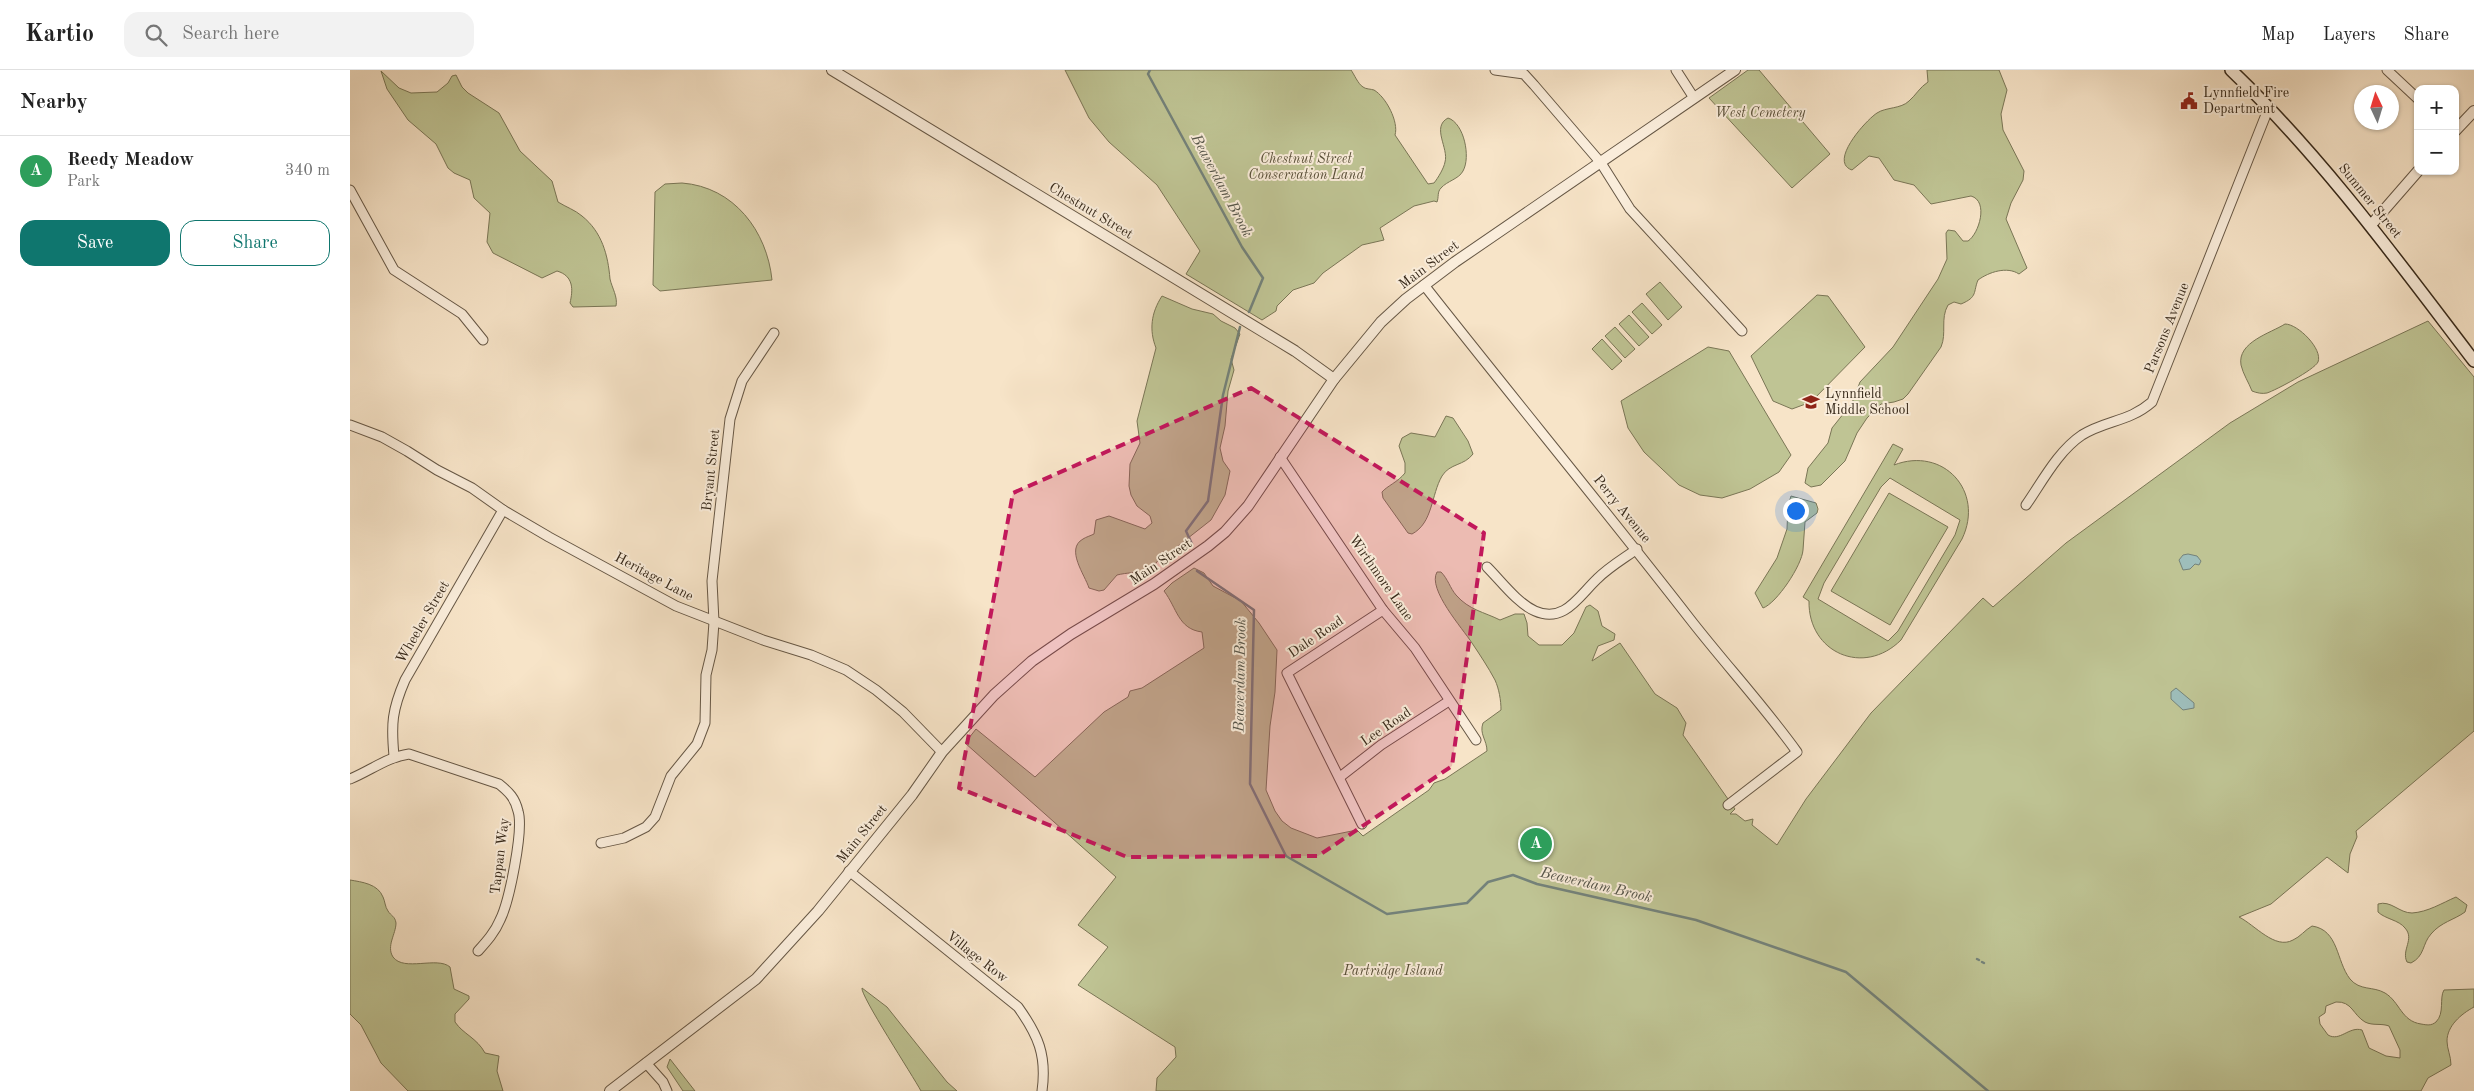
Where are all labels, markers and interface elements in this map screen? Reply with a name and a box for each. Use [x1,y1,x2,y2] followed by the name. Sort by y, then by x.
[124,12,474,57] search box
[142,21,170,49] icon: search
[25,23,94,47] text: Kartio
[182,25,279,44] text: Search here
[2261,26,2295,44] text: Map
[2323,26,2375,44] text: Layers
[2403,26,2449,44] text: Share
[2354,85,2399,130] north arrow
[2414,85,2459,175] map controls
[2414,85,2459,130] button: +
[2203,86,2289,116] place label: Lynnfield Fire Department
[2179,91,2199,111] public building icon: Lynnfield Fire Department
[20,92,88,113] text: Nearby
[1715,106,1806,121] park label: West Cemetery
[2414,130,2459,175] button: −
[1187,131,1254,240] water label: Beaverdam Brook
[67,151,194,170] text: Reedy Meadow
[1248,152,1364,182] park label: Chestnut Street Conservation Land
[2336,161,2404,241] street label: Summer Street
[30,163,42,179] text: A
[285,163,330,179] text: 340 m
[67,174,100,190] text: Park
[1047,180,1136,242] street label: Chestnut Street
[20,220,170,266] button: Save
[180,220,330,266] button: Share
[1396,238,1462,292] street label: Main Street
[2142,281,2192,375] street label: Parsons Avenue
[1825,387,1910,417] place label: Lynnfield Middle School
[1801,392,1821,412] school or university icon: Lynnfield Middle School
[700,428,722,512] street label: Bryant Street
[1591,473,1653,545] street label: Perry Avenue
[1783,498,1809,524] your location
[1346,533,1416,623] street label: Wirthmore Lane
[1128,536,1194,588] street label: Main Street
[612,550,696,604] street label: Heritage Lane
[394,578,452,666] street label: Wheeler Street
[1286,614,1346,660] street label: Dale Road
[1232,618,1249,733] water label: Beaverdam Brook
[1358,705,1414,749] street label: Lee Road
[834,802,890,866] street label: Main Street
[488,816,512,895] street label: Tappan Way
[1520,825,1552,863] pin: A
[1538,866,1653,906] water label: Beaverdam Brook
[944,929,1011,985] street label: Village Row
[1342,964,1443,979] park label: Partridge Island

